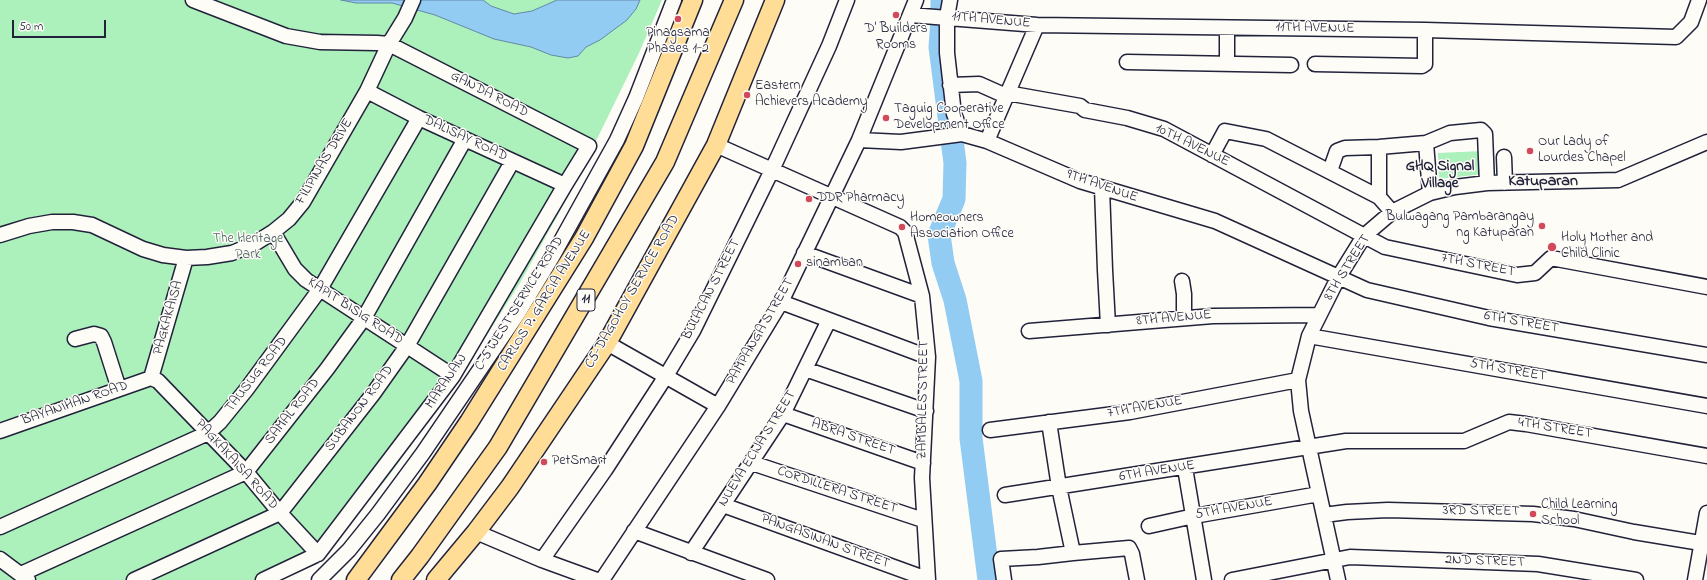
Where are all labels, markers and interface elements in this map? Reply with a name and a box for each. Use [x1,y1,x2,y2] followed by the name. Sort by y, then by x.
[951,9,1031,33] street label: 11TH AVENUE
[891,10,901,20] marker: D' Builders Rooms
[14,12,108,38] scale bar
[673,14,683,24] marker: Pinagsama Phases 1-2
[19,18,43,36] text: 50 m
[1275,20,1355,38] street label: 11TH AVENUE
[864,22,928,54] place label: D' Builders Rooms
[646,26,710,58] place label: Pinagsama Phases 1-2
[447,68,531,122] street label: GANDA ROAD
[755,79,868,112] place label: Eastern Achievers Academy
[742,90,752,100] marker: Eastern Achievers Academy
[894,102,1005,134] place label: Taguig Cooperative Development Office
[420,112,510,166] street label: DALISAY ROAD
[881,113,891,123] marker: Taguig Cooperative Development Office
[293,116,357,208] street label: FILIPINAS DRIVE
[1152,121,1232,171] street label: 10TH AVENUE
[1538,135,1626,168] place label: Our Lady of Lourdes Chapel
[1525,146,1535,156] marker: Our Lady of Lourdes Chapel
[1406,159,1474,194] district label: GHQ Signal Village
[1064,167,1140,207] street label: 9TH AVENUE
[1508,172,1578,192] district label: Katuparan
[817,191,904,207] place label: DDR Pharmacy
[804,194,814,204] marker: DDR Pharmacy
[1386,210,1534,242] place label: Bulwagang Pambarangay ng Katuparan
[910,211,1014,244] place label: Homeowners Association Office
[582,212,684,372] street label: C5-DAGOHOY SERVICE ROAD
[1537,221,1547,231] marker: Bulwagang Pambarangay ng Katuparan
[897,222,907,232] marker: Homeowners Association Office
[495,227,595,375] street label: CARLOS P. GARCIA AVENUE
[1561,231,1653,264] place label: Holy Mother and Child Clinic
[213,232,283,264] park label: The Heritage Park
[1321,232,1375,304] street label: 8TH STREET
[472,234,568,374] street label: C-5 WEST SERVICE ROAD
[679,237,745,343] street label: BULACAN STREET
[1546,241,1558,253] marker: Holy Mother and Child Clinic
[1440,251,1516,281] street label: 7TH STREET
[806,256,863,272] place label: sinamban
[793,259,803,269] marker: sinamban
[304,275,406,349] street label: KAPIT BISIG ROAD
[724,276,798,388] street label: PAMPANGA STREET
[150,279,188,357] street label: PAGKAKAISA
[577,289,595,311] road number: 11
[1136,307,1212,331] street label: 8TH AVENUE
[1482,308,1560,338] street label: 6TH STREET
[222,334,292,416] street label: TAUSUG ROAD
[915,340,933,460] street label: ZAMBALES STREET
[423,351,471,413] street label: MARANAW
[1468,356,1548,386] street label: 5TH STREET
[322,363,398,455] street label: SUBANON ROAD
[262,376,324,448] street label: SAMAL ROAD
[20,378,130,430] street label: BAYANIHAN ROAD
[715,388,801,510] street label: NUEVA ECIJA STREET
[1106,393,1184,423] street label: 7TH AVENUE
[1517,415,1593,443] street label: 4TH STREET
[191,416,281,514] street label: PAGKAKAISA ROAD
[809,416,897,460] street label: ABRA STREET
[552,454,607,470] place label: PetSmart
[539,457,549,467] marker: PetSmart
[1118,458,1196,486] street label: 6TH AVENUE
[775,464,899,518] street label: CORDILLERA STREET
[1194,494,1274,524] street label: 5TH AVENUE
[1541,498,1618,530] place label: Child Learning School
[1442,503,1520,521] street label: 3RD STREET
[1528,509,1538,519] marker: Child Learning School
[758,511,892,573] street label: PANGASINAN STREET
[1445,552,1525,572] street label: 2ND STREET

